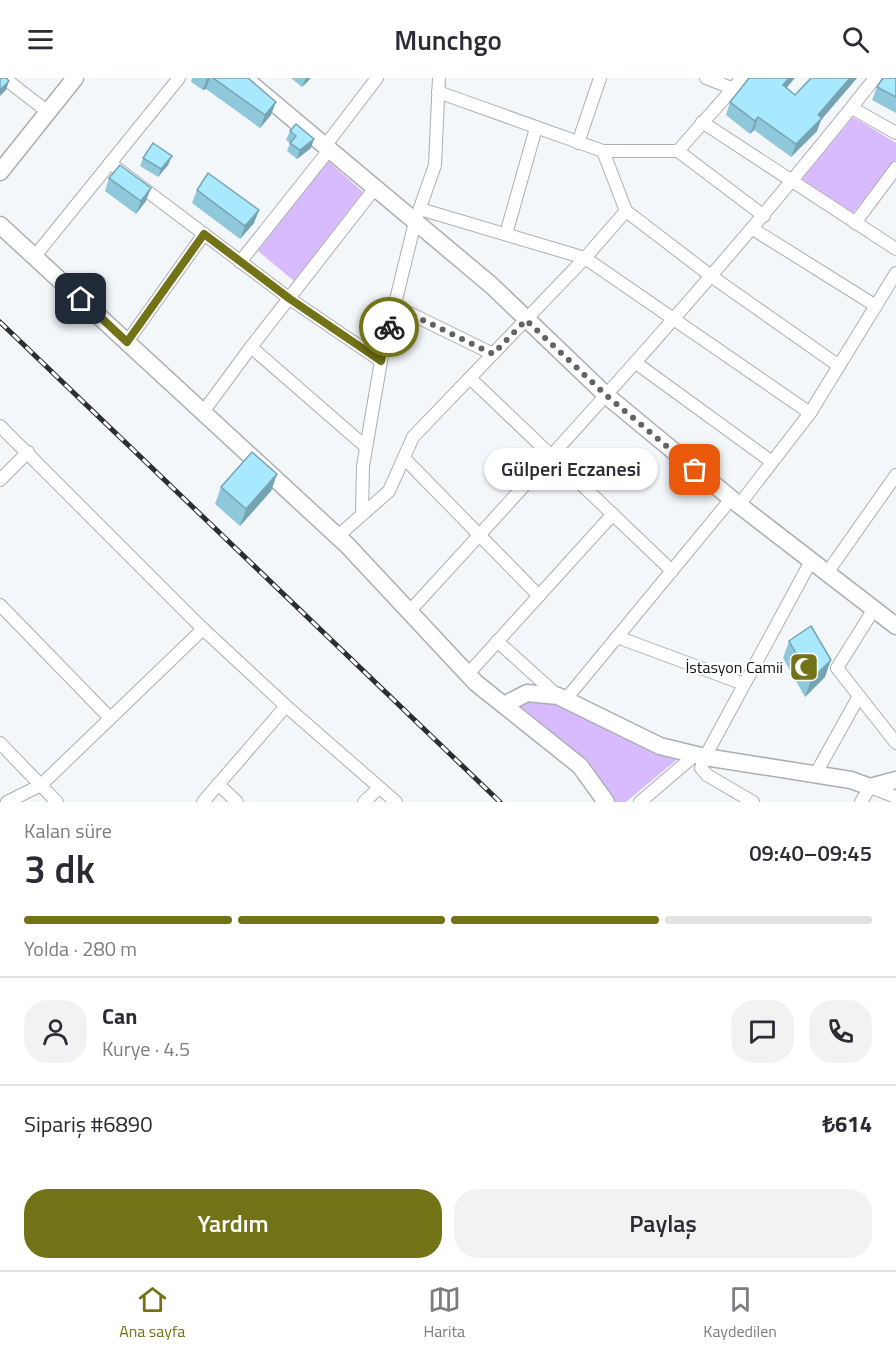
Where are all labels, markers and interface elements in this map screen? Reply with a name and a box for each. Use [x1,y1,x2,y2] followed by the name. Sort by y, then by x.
[394,19,502,60] text: Munchgo
[24,23,57,56] icon: menu
[839,23,872,56] icon: search
[55,273,106,324] pin
[64,282,97,315] icon: home
[359,297,419,357] courier
[373,311,406,344] icon: bike
[669,444,720,495] pin
[485,449,659,491] callout: Gülperi Eczanesi
[501,453,641,484] text: Gülperi Eczanesi
[678,453,711,486] icon: bag
[788,651,820,683] mosque icon: İstasyon Camii
[685,655,783,679] place label: İstasyon Camii
[24,815,112,846] text: Kalan süre
[749,836,872,870] text: 09:40–09:45
[24,839,95,898] text: 3 dk
[24,933,137,964] text: Yolda · 280 m
[102,999,137,1033] text: Can
[24,1000,87,1063] button: person
[731,1000,794,1063] button: chat
[809,1000,872,1063] button: phone
[102,1033,190,1064] text: Kurye · 4.5
[24,1107,152,1141] text: Sipariş #6890
[822,1107,872,1141] text: ₺614
[24,1189,442,1258] button: Yardım
[454,1189,872,1258] button: Paylaş
[119,1283,185,1343] tab: Ana sayfa
[424,1283,465,1343] tab: Harita
[703,1283,777,1343] tab: Kaydedilen

